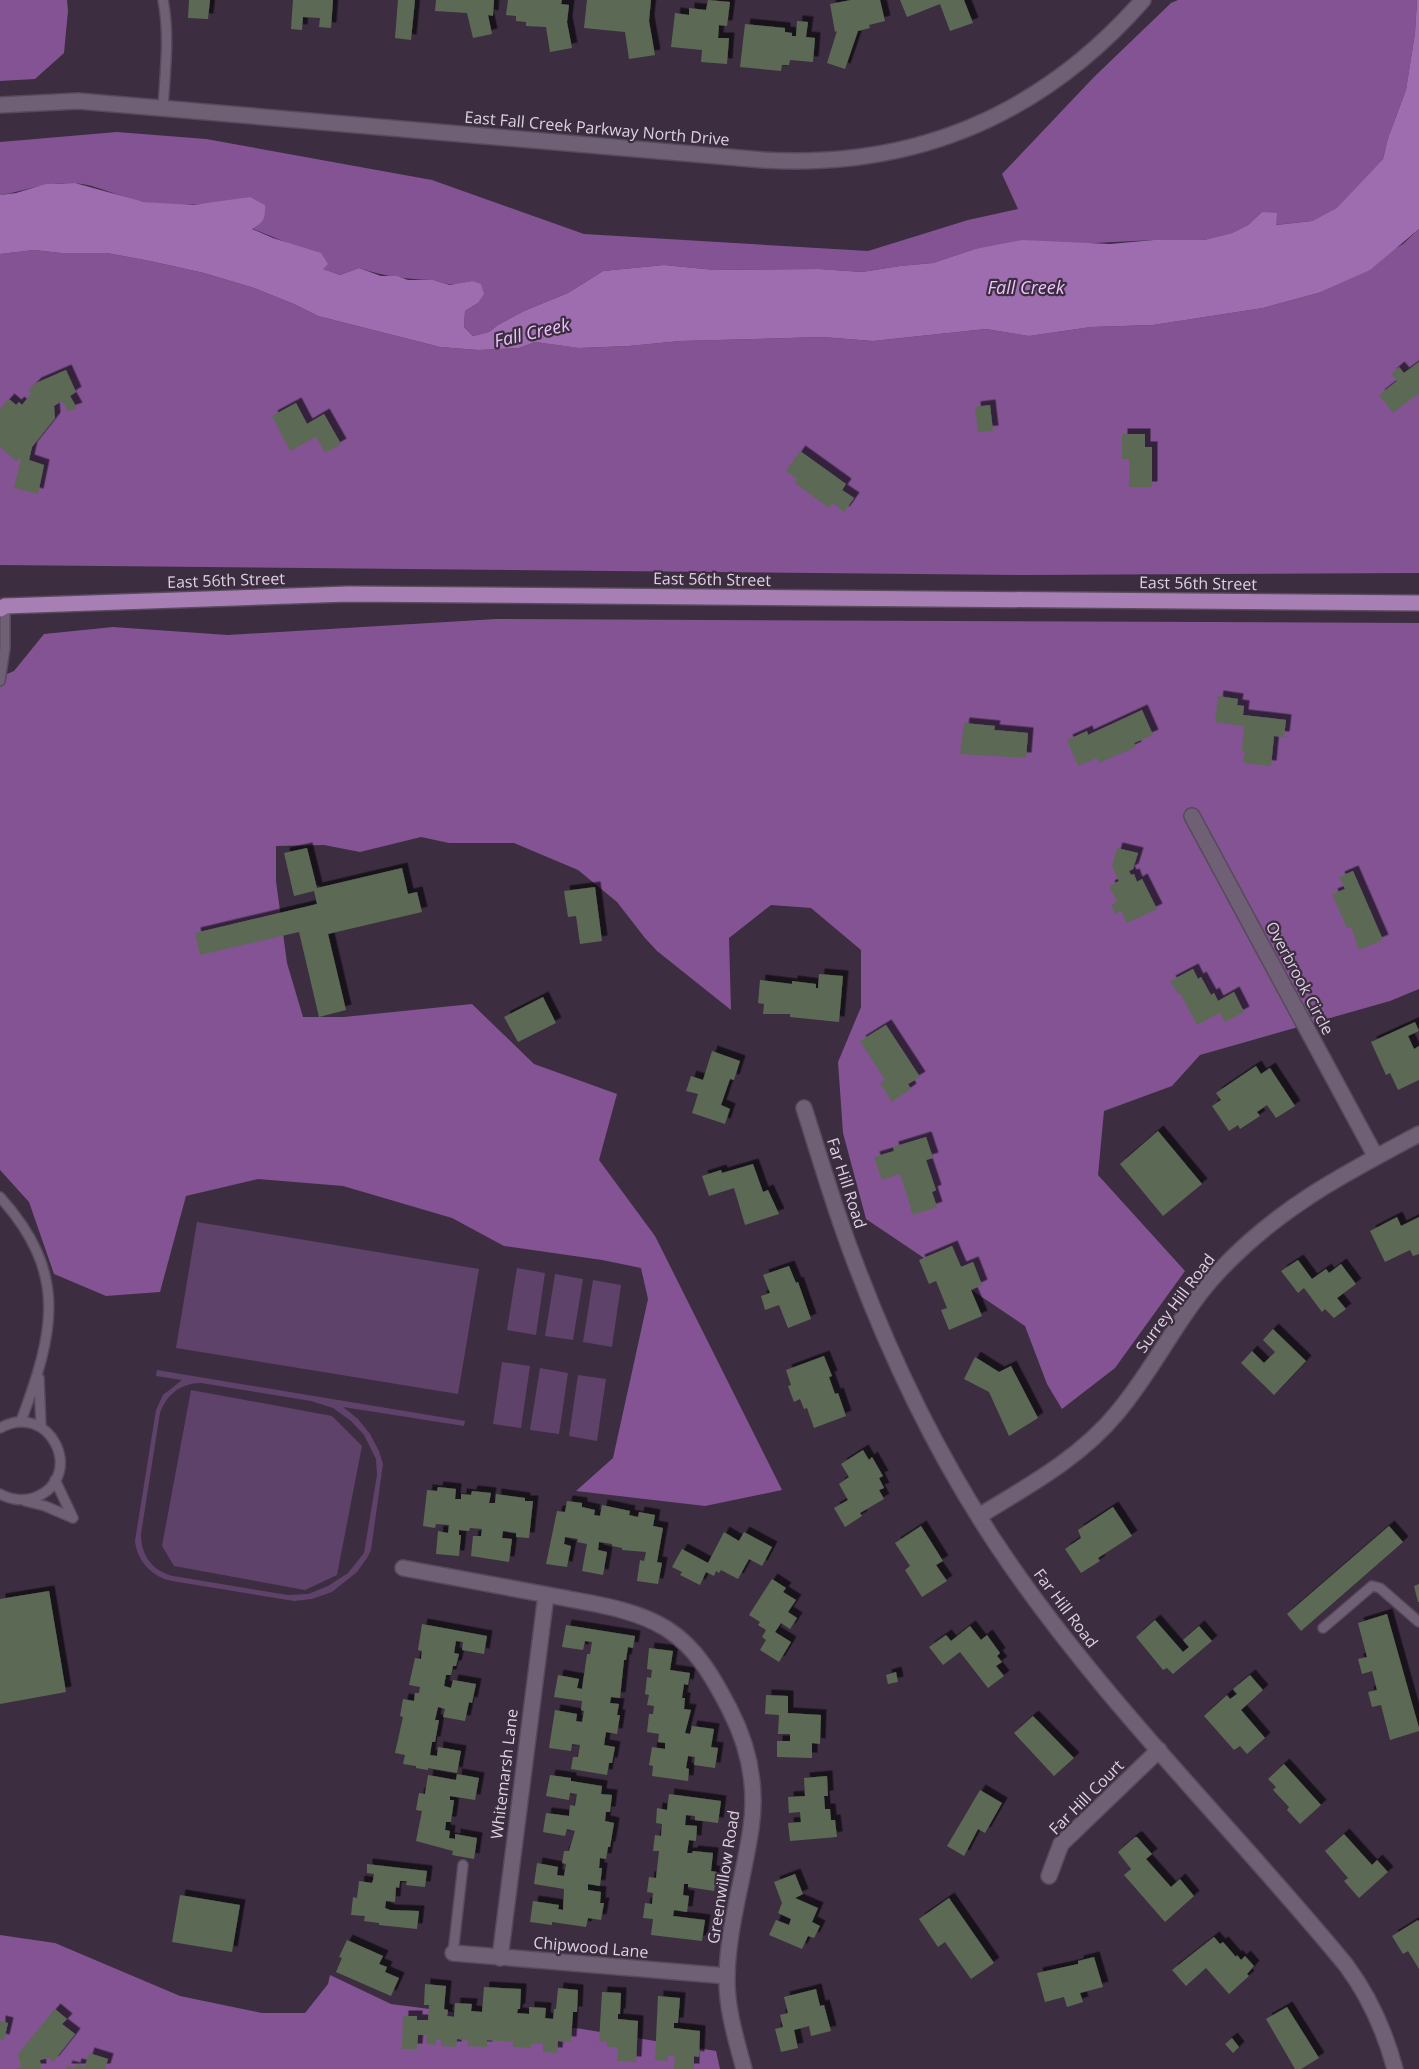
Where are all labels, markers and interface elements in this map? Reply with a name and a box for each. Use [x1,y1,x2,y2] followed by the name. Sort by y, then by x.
[464,105,730,151] street label: East Fall Creek Parkway North Drive
[988,275,1066,299] water label: Fall Creek
[492,311,573,352] water label: Fall Creek
[167,567,286,593] street label: East 56th Street
[653,567,771,591] street label: East 56th Street
[1139,571,1257,595] street label: East 56th Street
[1261,917,1339,1039] street label: Overbrook Circle
[822,1135,872,1231] street label: Far Hill Road
[1130,1249,1220,1357] street label: Surrey Hill Road
[1029,1564,1103,1652] street label: Far Hill Road
[485,1708,523,1840] street label: Whitemarsh Lane
[1044,1754,1129,1839] street label: Far Hill Court
[702,1809,744,1945] street label: Greenwillow Road
[533,1931,649,1963] street label: Chipwood Lane

